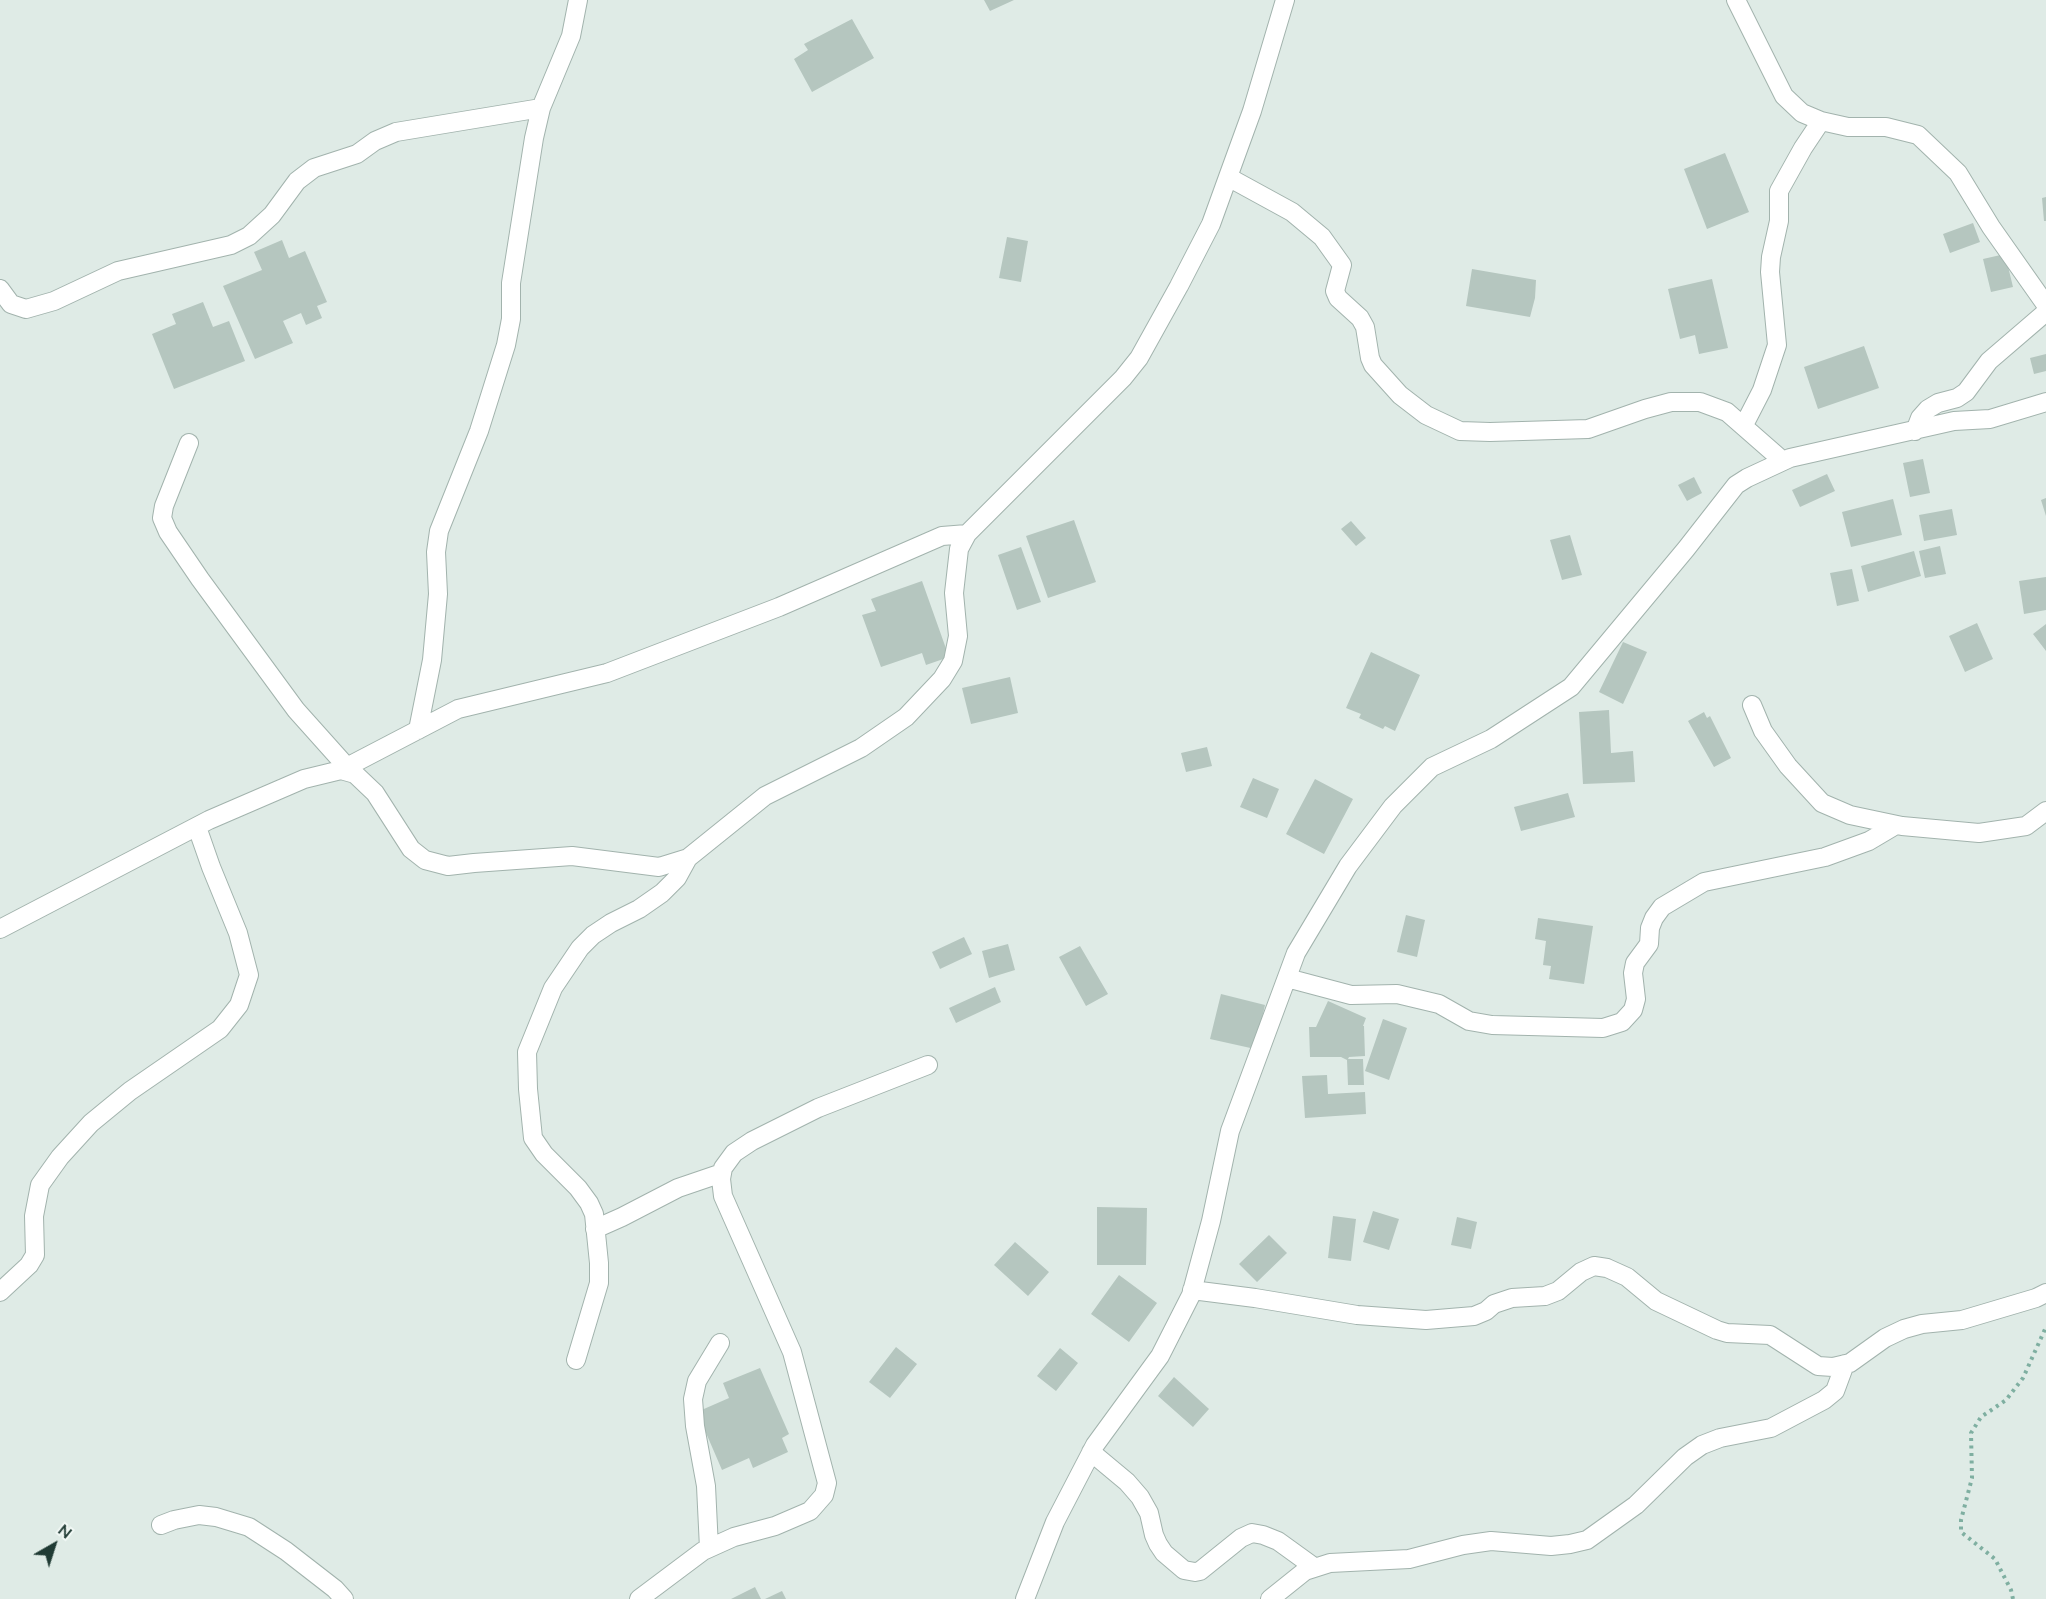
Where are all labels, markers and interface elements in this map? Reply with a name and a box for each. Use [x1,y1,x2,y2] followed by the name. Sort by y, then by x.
[24,1515,84,1575] north arrow
[54,1519,76,1543] text: N

